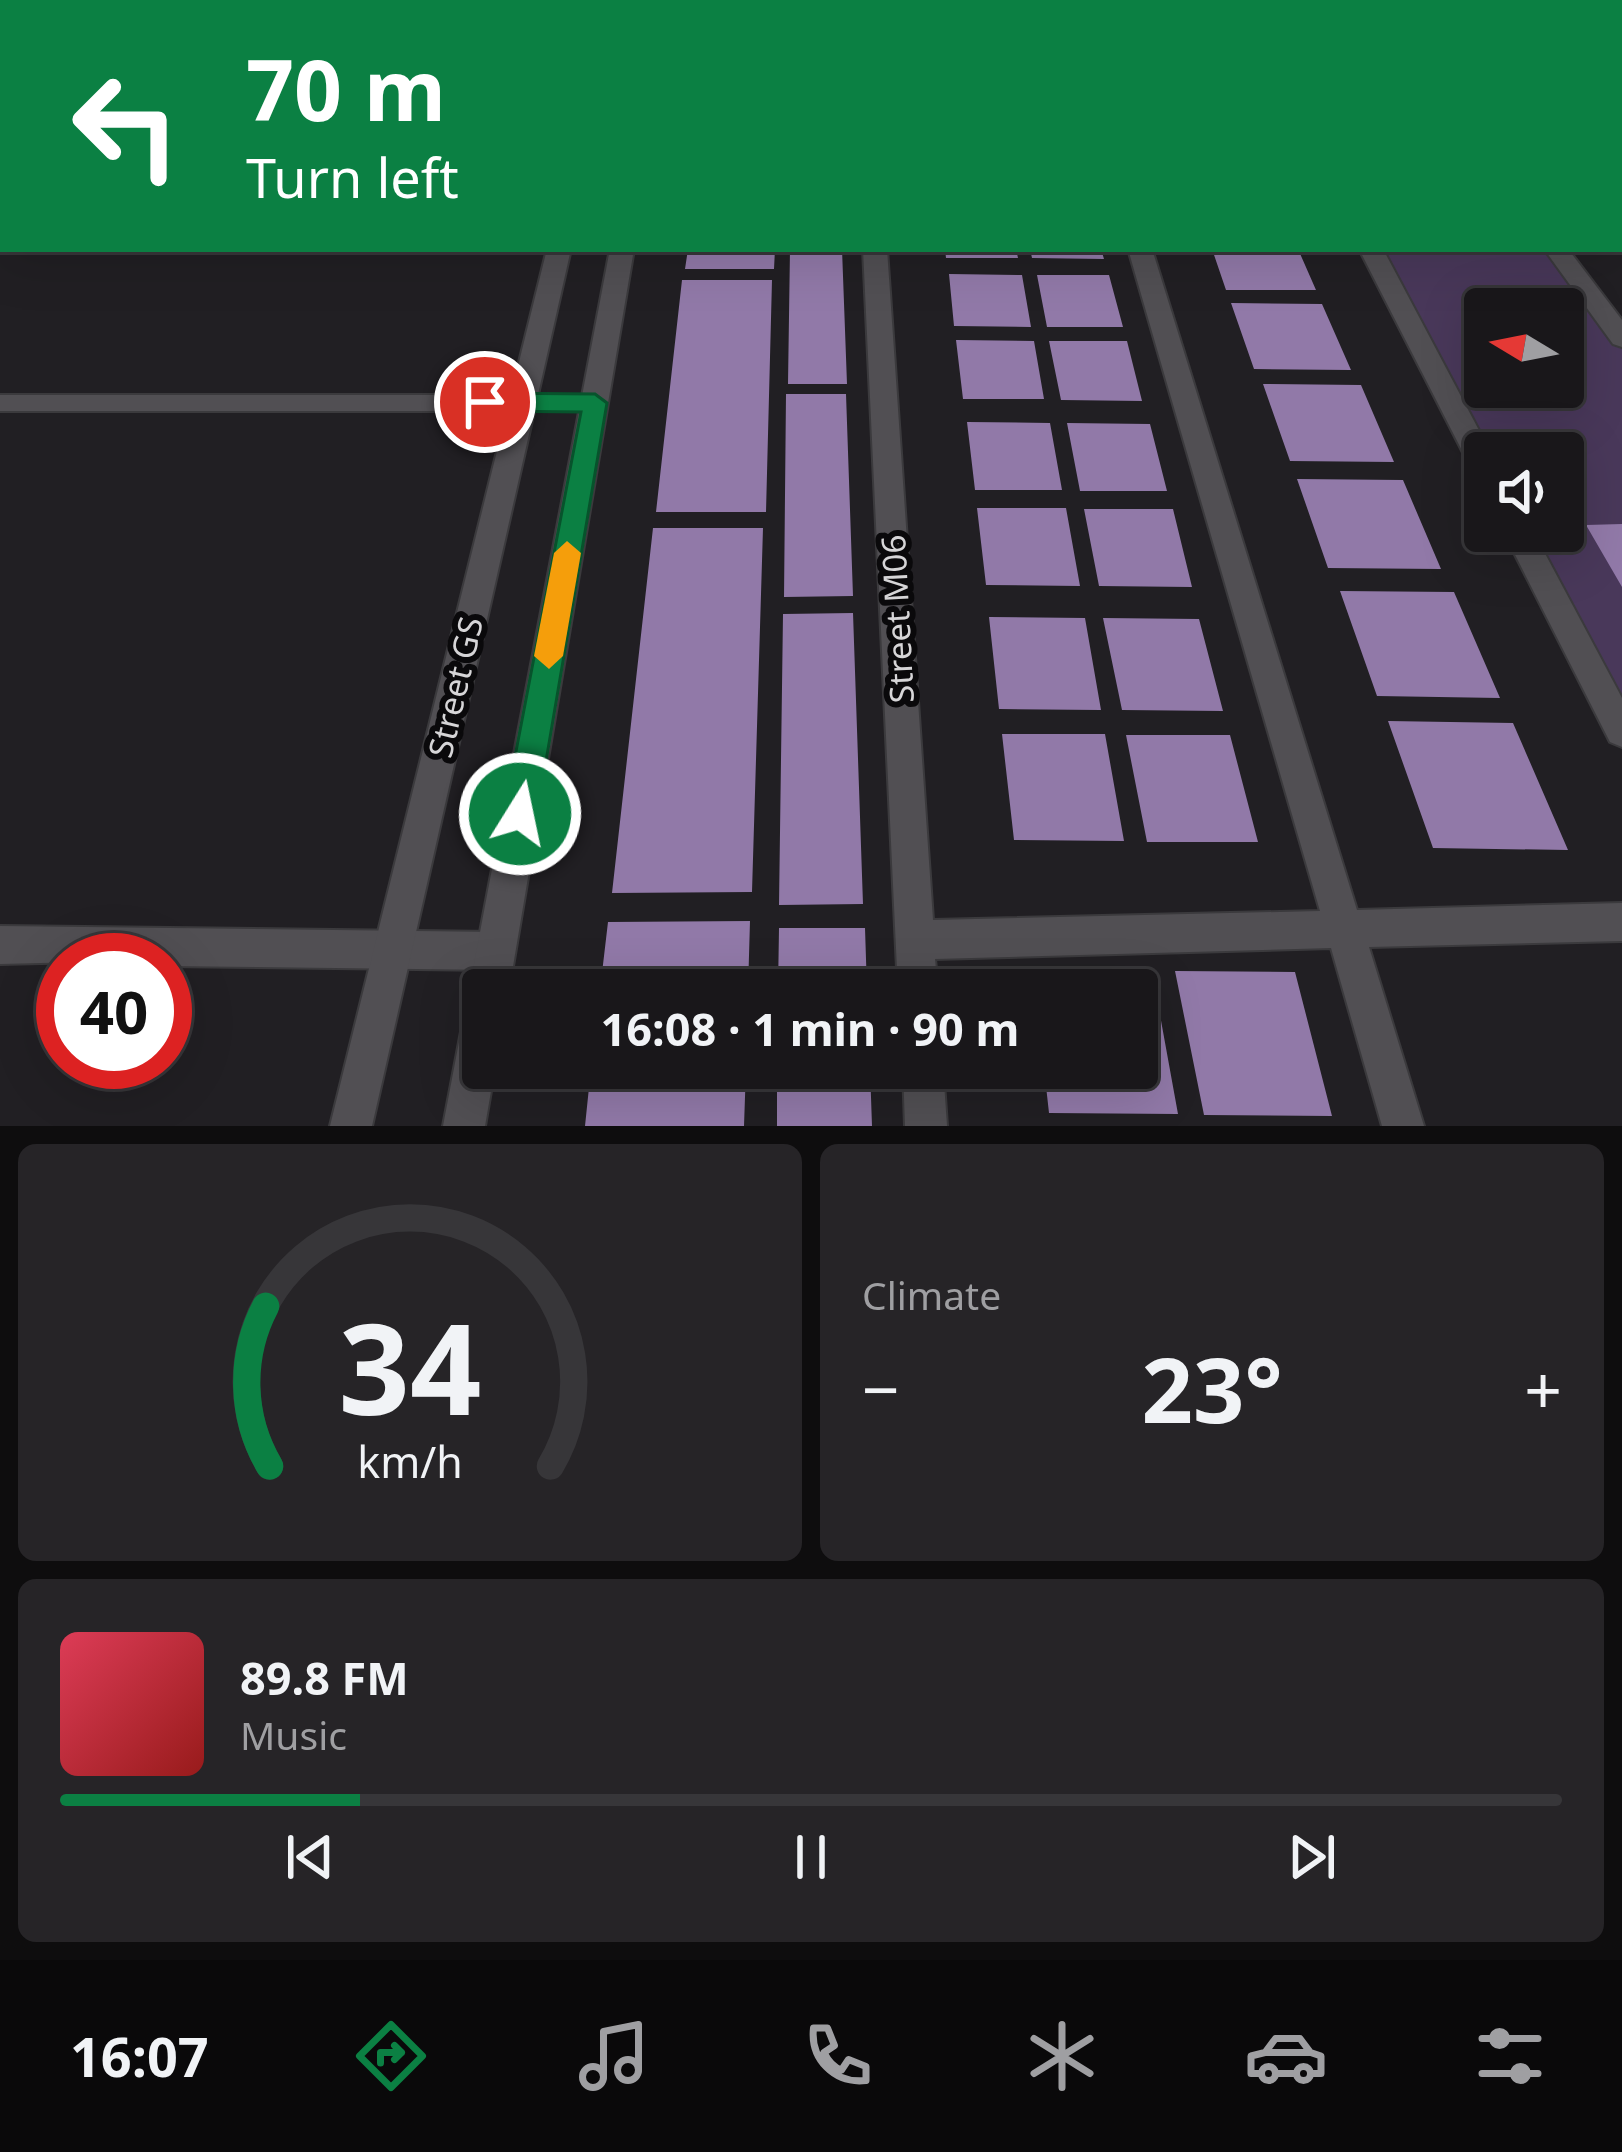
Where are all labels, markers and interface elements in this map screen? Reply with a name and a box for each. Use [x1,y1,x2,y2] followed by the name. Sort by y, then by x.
[246,31,446,146] text: 70 m
[48,48,204,204] icon: left
[246,140,459,214] text: Turn left
[1464,288,1584,408] north arrow
[1464,288,1584,552] map controls
[434,351,536,453] pin
[452,369,518,435] icon: arrive
[1464,432,1584,552] button: sound
[870,534,924,704] street label: Street M06
[417,612,493,762] street label: Street GS
[457,751,583,877] position arrow
[36,933,192,1089] speed limit sign: 40
[601,998,1019,1059] text: 16:08 · 1 min · 90 m
[862,1268,1001,1321] text: Climate
[339,1282,481,1452] text: 34
[1141,1327,1283,1449] text: 23°
[862,1343,900,1433] text: −
[1524,1343,1562,1433] text: +
[357,1431,463,1490] text: km/h
[240,1647,409,1708] text: 89.8 FM
[240,1708,347,1761] text: Music
[277,1824,343,1890] icon: previous
[778,1824,844,1890] icon: pause
[1279,1824,1345,1890] icon: next
[349,2014,433,2098] icon: directions
[572,2014,656,2098] icon: music
[796,2014,880,2098] icon: phone
[1020,2014,1104,2098] icon: climate
[1244,2014,1328,2098] icon: car
[1468,2014,1552,2098] icon: filters
[70,2019,209,2093] text: 16:07

